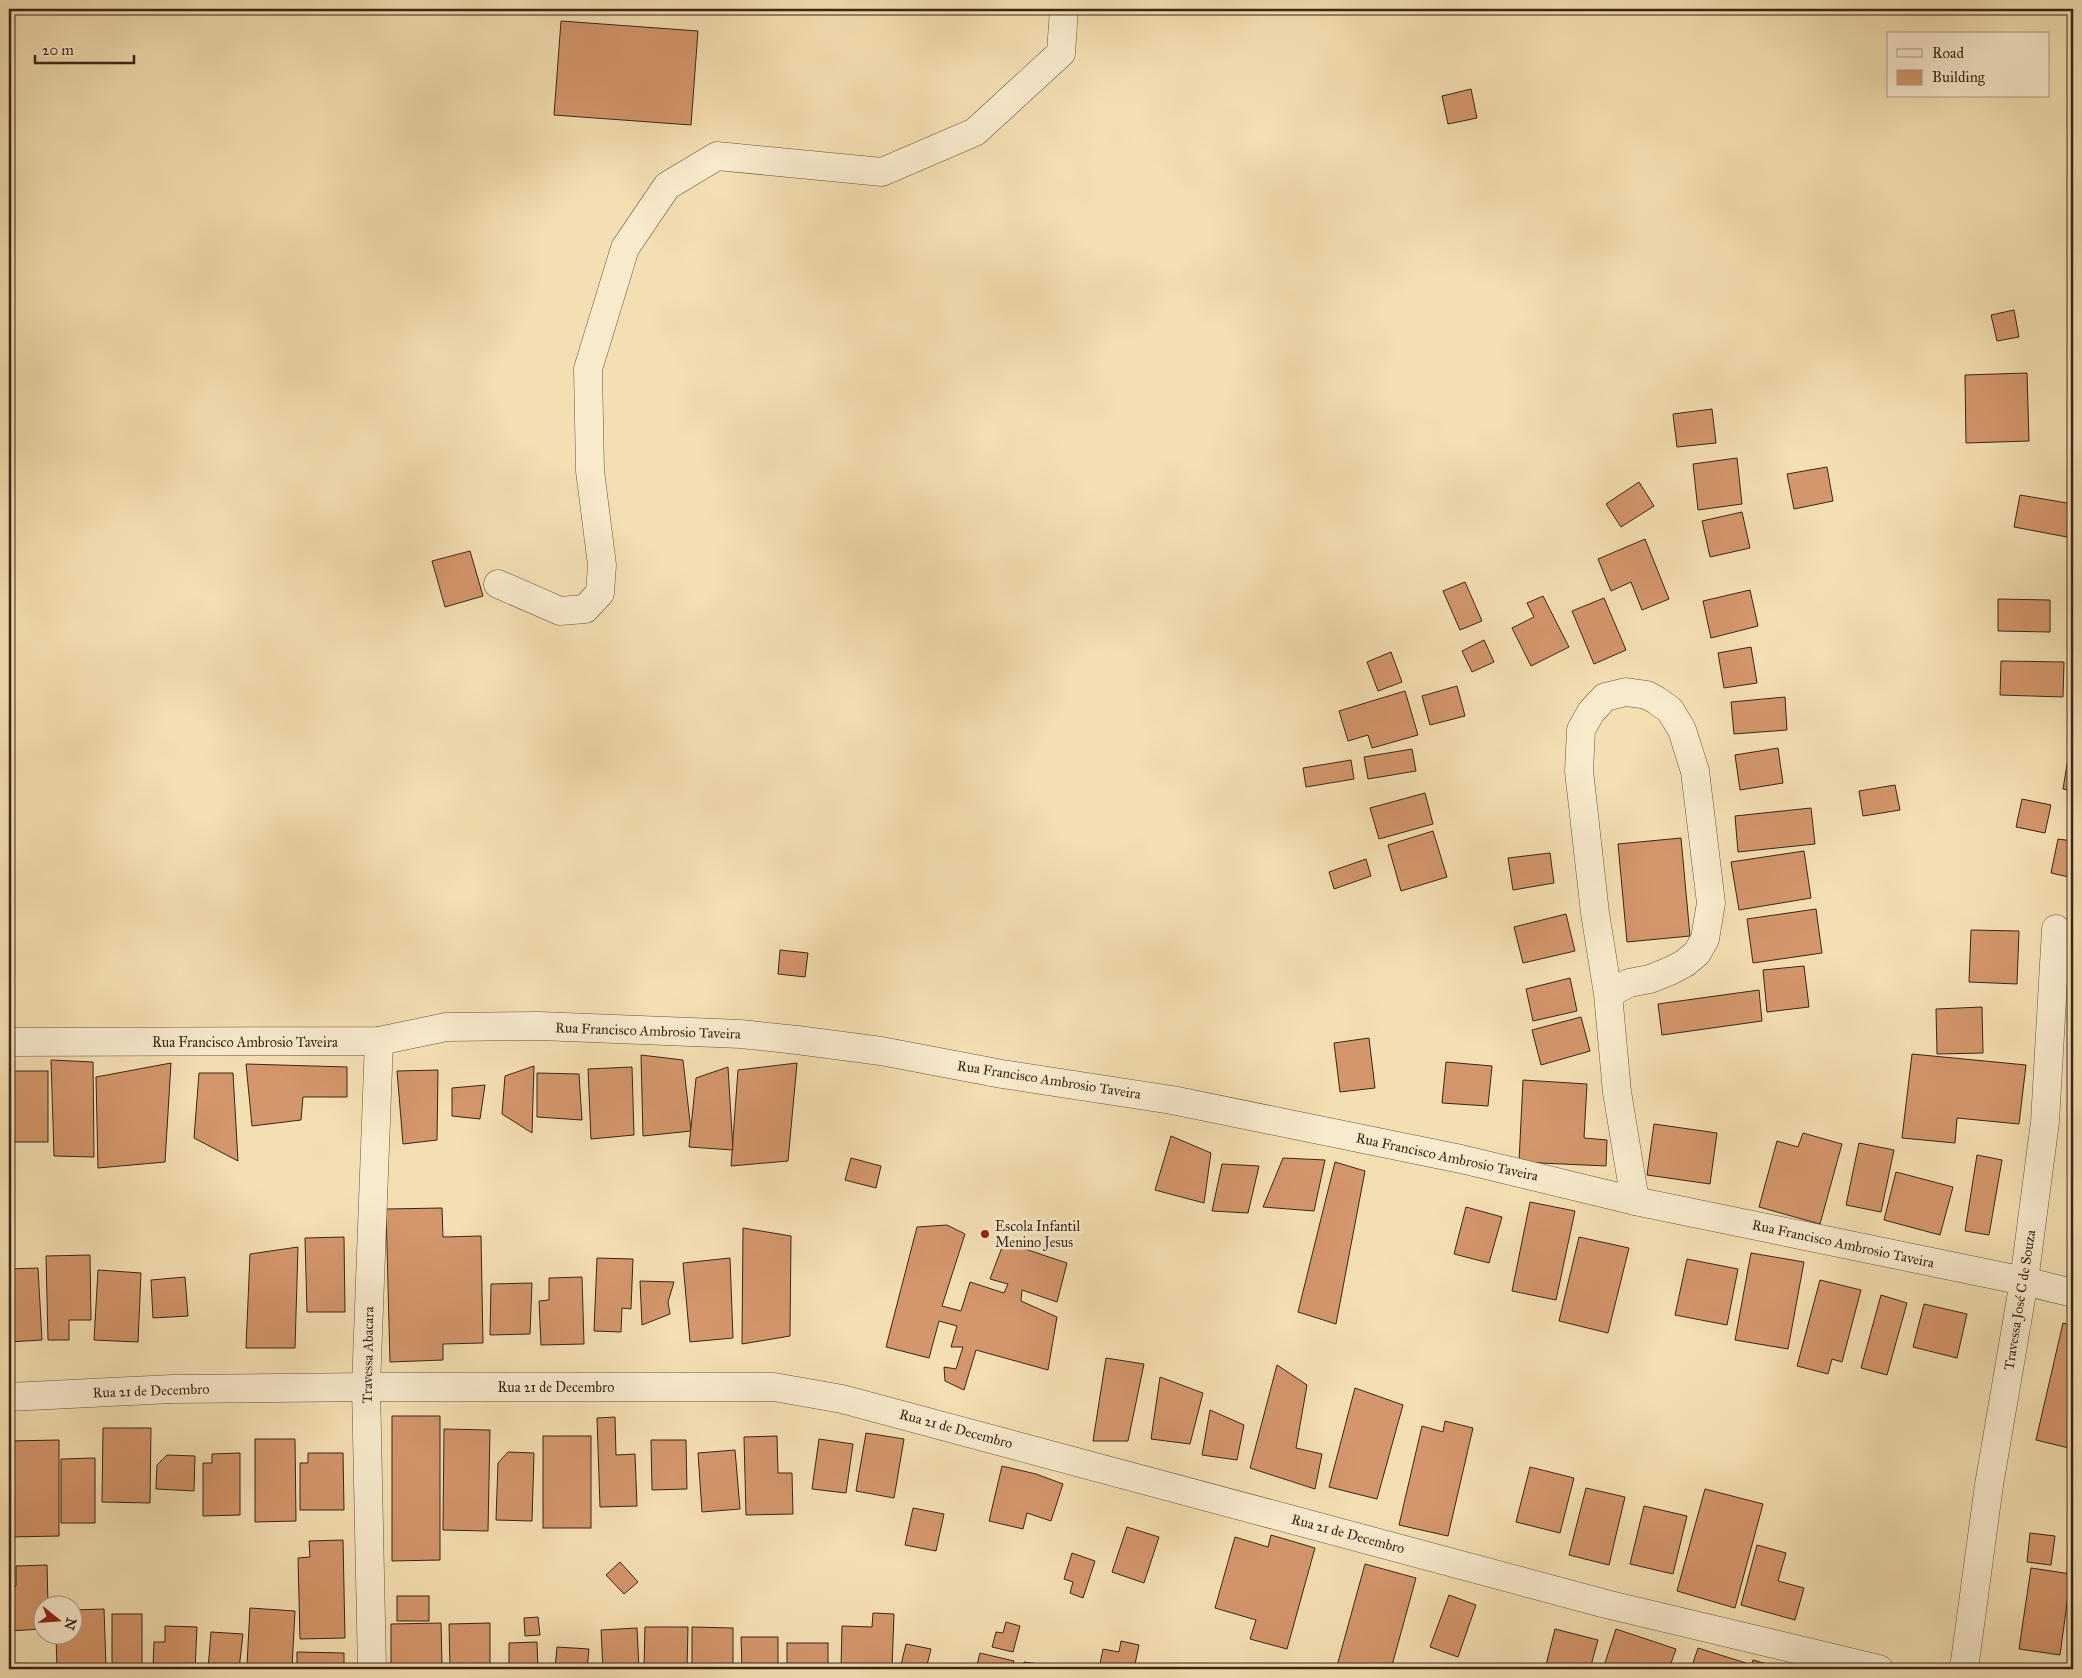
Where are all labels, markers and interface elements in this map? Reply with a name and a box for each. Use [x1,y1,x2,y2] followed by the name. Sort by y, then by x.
[35,32,134,64] scale bar
[1887,32,2050,98] legend
[42,41,74,59] text: 20 m
[1932,44,1964,62] text: Road
[1932,68,1986,86] text: Building
[555,1019,741,1043] street label: Rua Francisco Ambrosio Taveira
[152,1034,338,1051] street label: Rua Francisco Ambrosio Taveira
[956,1057,1142,1103] street label: Rua Francisco Ambrosio Taveira
[1354,1129,1540,1185] street label: Rua Francisco Ambrosio Taveira
[1750,1216,1936,1272] street label: Rua Francisco Ambrosio Taveira
[995,1218,1080,1252] place label: Escola Infantil Menino Jesus
[979,1228,991,1240] marker: Escola Infantil Menino Jesus
[2001,1229,2040,1372] street label: Travessa José C de Souza
[359,1306,377,1404] street label: Travessa Abacara
[498,1379,614,1396] street label: Rua 21 de Decembro
[92,1380,210,1402] street label: Rua 21 de Decembro
[897,1406,1015,1452] street label: Rua 21 de Decembro
[1289,1511,1407,1557] street label: Rua 21 de Decembro
[32,1596,82,1646] north arrow
[60,1615,80,1632] text: N

